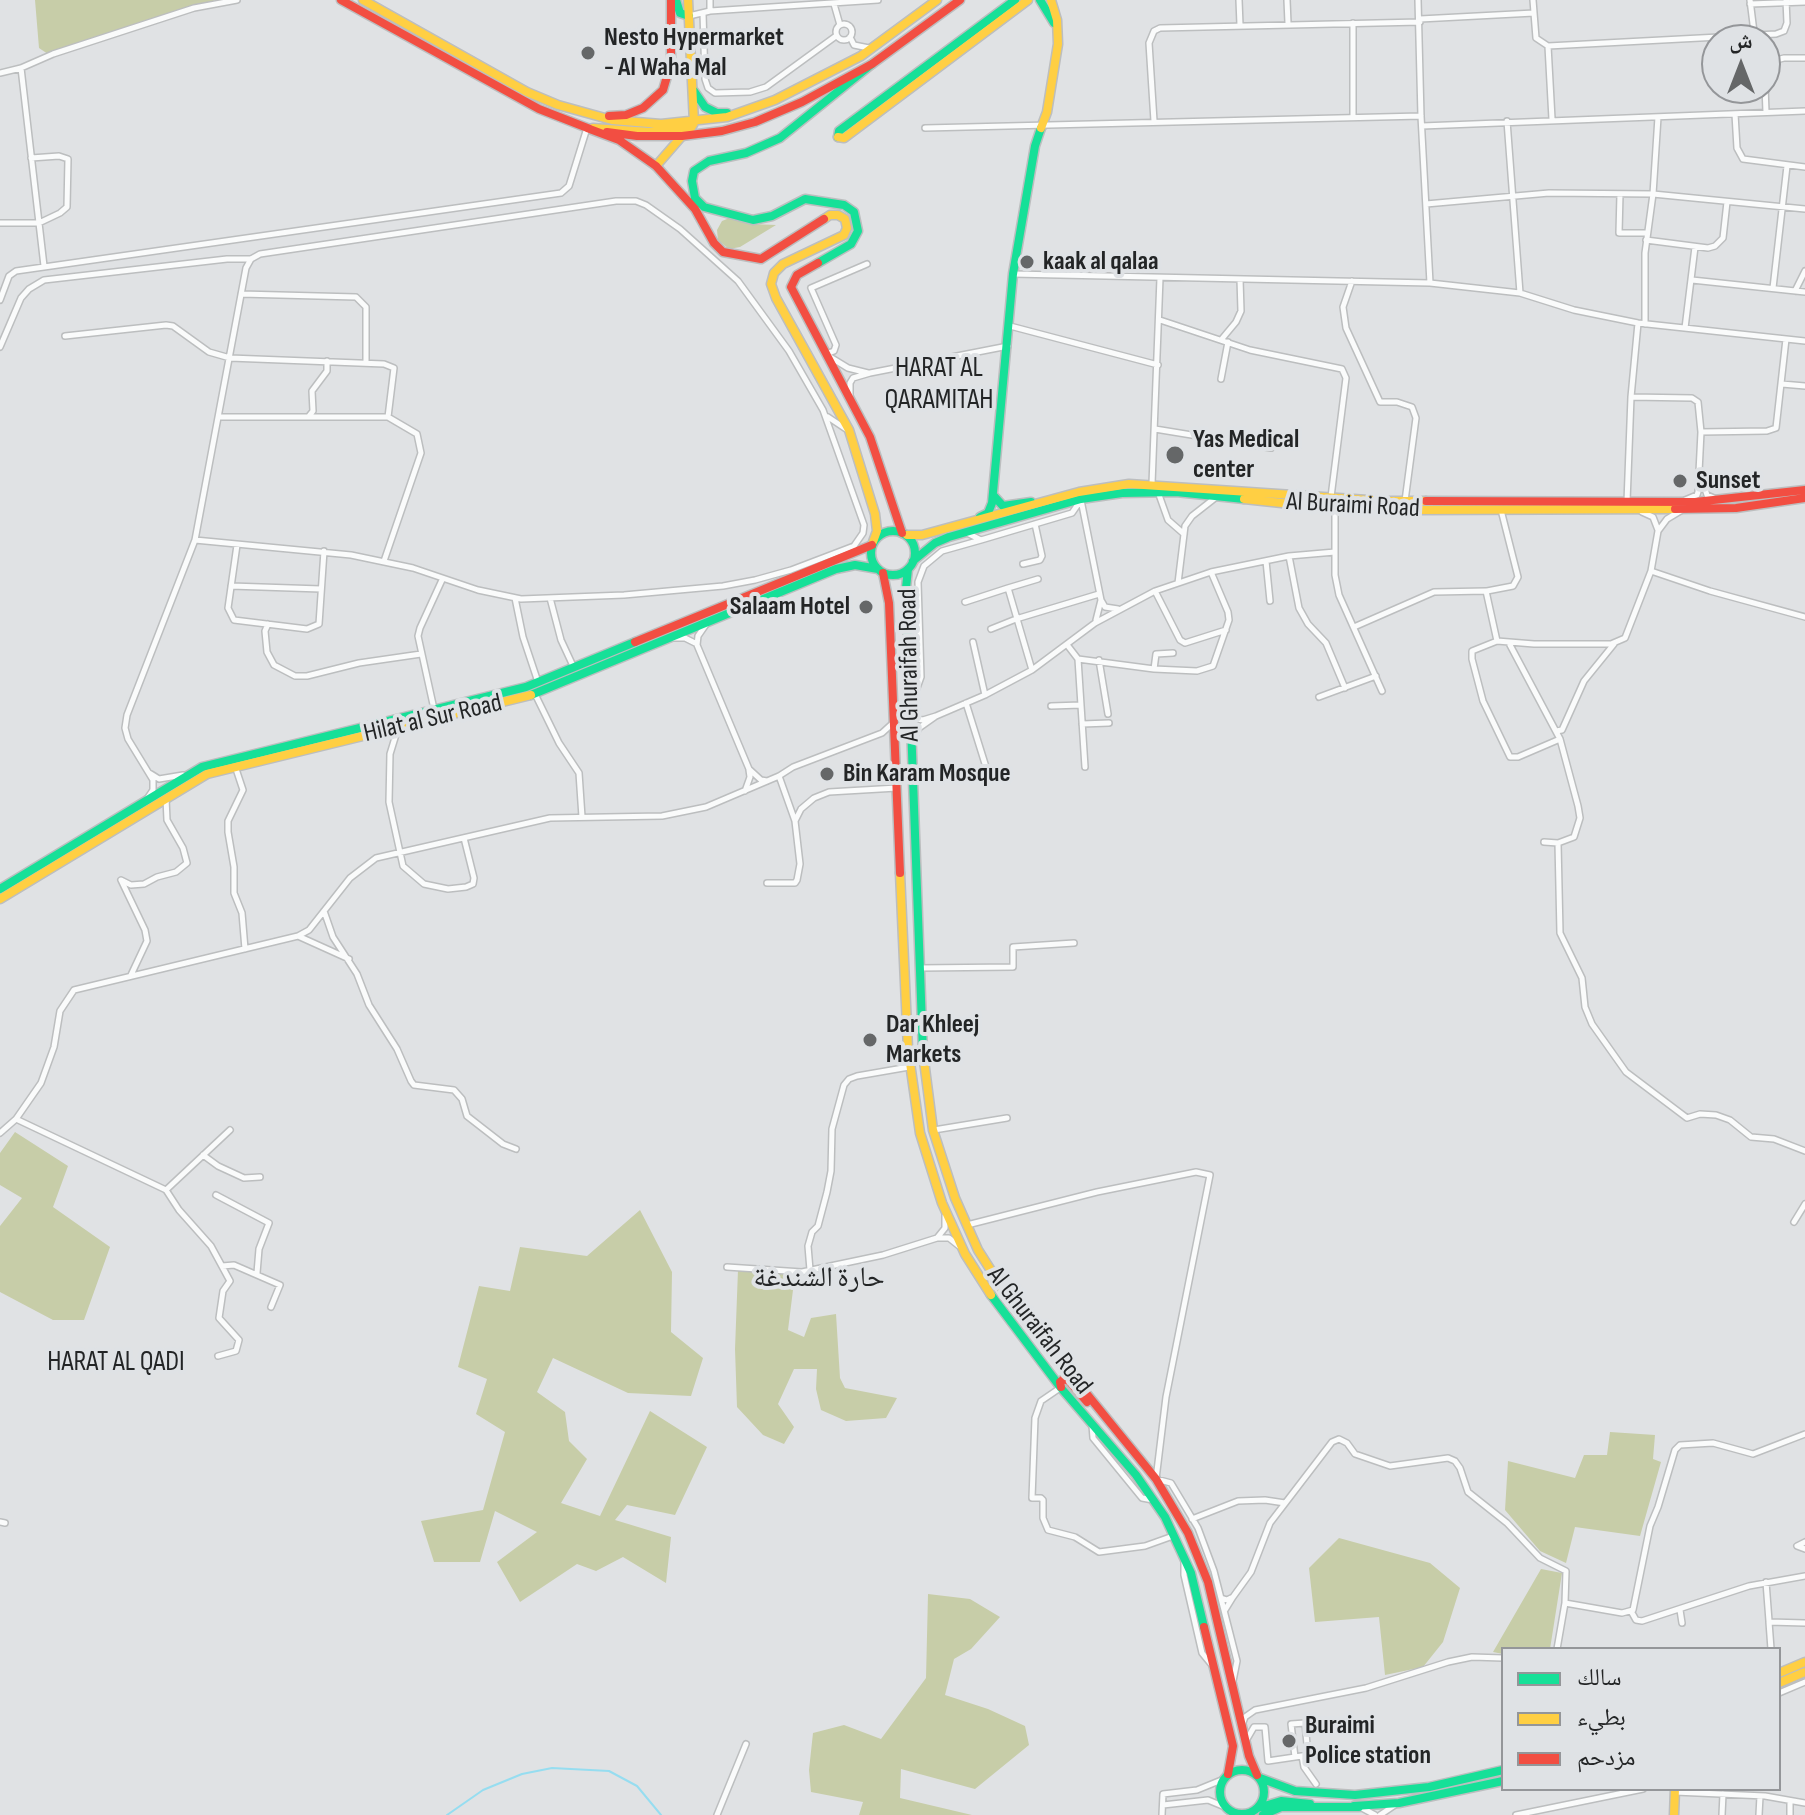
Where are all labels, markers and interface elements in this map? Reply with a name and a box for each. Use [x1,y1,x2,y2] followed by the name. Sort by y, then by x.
[604,22,784,84] place label: Nesto Hypermarket - Al Waha Mal
[1701,24,1781,104] north arrow
[1729,28,1753,55] text: ش
[579,44,597,62] marker: Nesto Hypermarket - Al Waha Mal
[1043,246,1159,278] place label: kaak al qalaa
[1018,253,1036,271] marker: kaak al qalaa
[875,352,1003,418] district label: HARAT AL QARAMITAH
[1193,424,1299,486] place label: Yas Medical center
[1164,444,1186,466] marker: Yas Medical center
[1696,465,1760,497] place label: Sunset
[1671,472,1689,490] marker: Sunset
[1285,487,1421,525] street label: Al Buraimi Road
[893,588,927,742] street label: Al Ghuraifah Road
[730,591,850,623] place label: Salaam Hotel
[857,598,875,616] marker: Salaam Hotel
[361,688,505,750] street label: Hilat al Sur Road
[843,758,1011,790] place label: Bin Karam Mosque
[818,765,836,783] marker: Bin Karam Mosque
[886,1009,979,1070] place label: Dar Khleej Markets
[861,1031,879,1049] marker: Dar Khleej Markets
[980,1261,1098,1401] street label: Al Ghuraifah Road
[754,1262,884,1296] district label: حارة الشندغة
[34,1346,198,1380] district label: HARAT AL QADI
[1501,1647,1781,1791] legend
[1577,1663,1622,1692] text: سالك
[1577,1703,1626,1732] text: بطيء
[1305,1710,1431,1772] place label: Buraimi Police station
[1280,1732,1298,1750] marker: Buraimi Police station
[1577,1743,1636,1772] text: مزدحم

